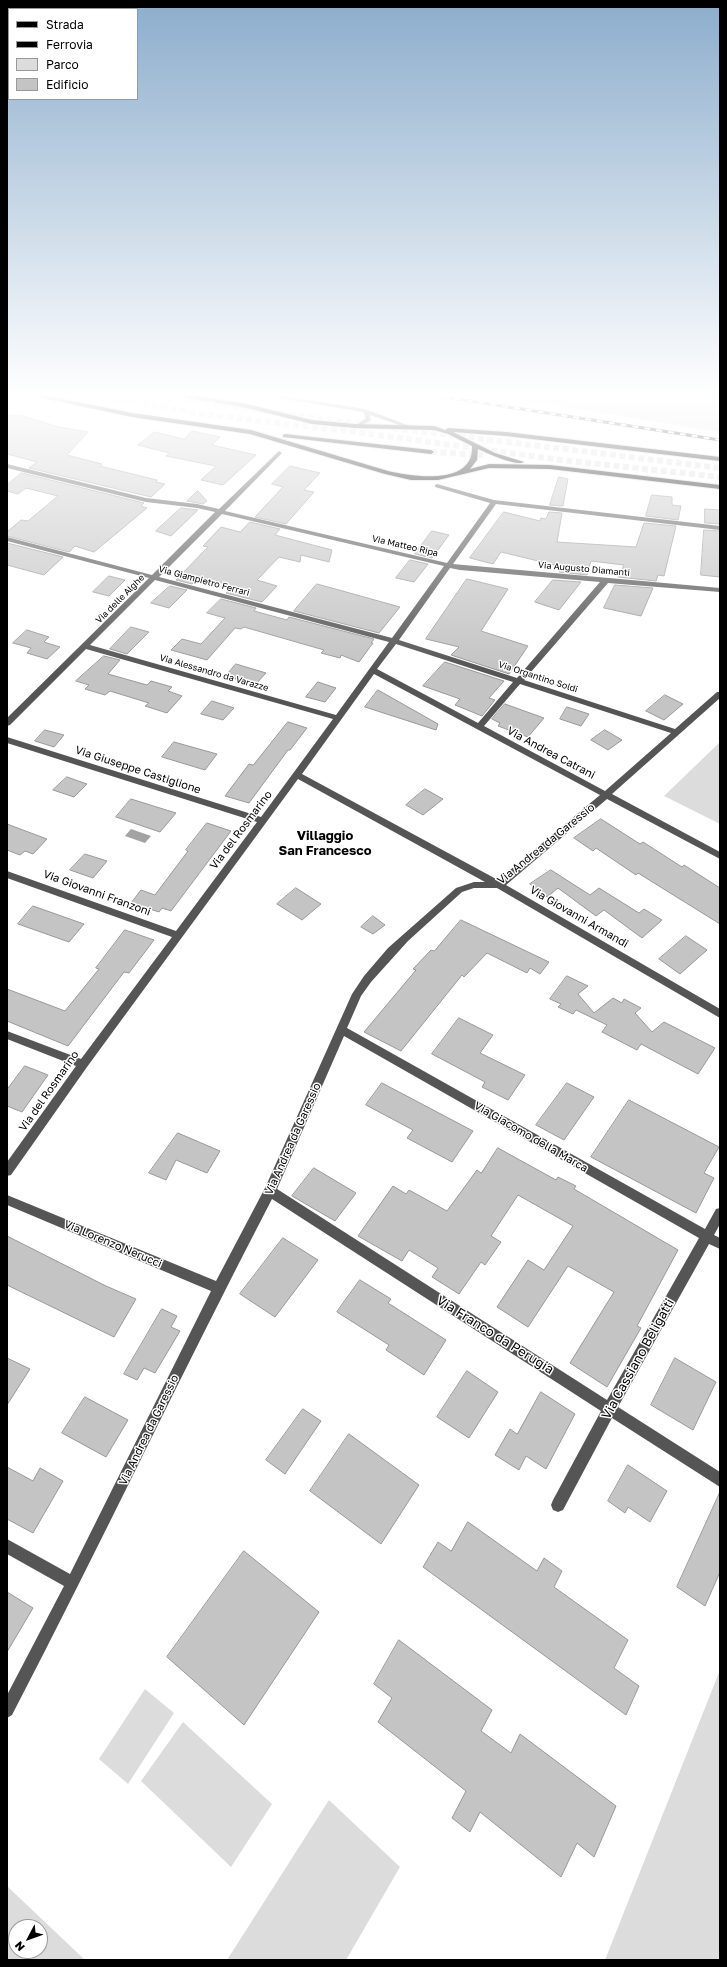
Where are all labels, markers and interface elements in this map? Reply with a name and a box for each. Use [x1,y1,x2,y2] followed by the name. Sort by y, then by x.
[8,8,138,100] legend
[46,17,84,32] text: Strada
[46,37,93,52] text: Ferrovia
[46,57,79,72] text: Parco
[46,77,88,92] text: Edificio
[371,533,439,559] street label: Via Matteo Ripa
[538,560,630,578] street label: Via Augusto Diamanti
[157,564,251,598] street label: Via Giampietro Ferrari
[93,572,147,626] street label: Via delle Alghe
[158,652,270,694] street label: Via Alessandro da Varazze
[497,659,579,695] street label: Via Organtino Soldi
[505,724,597,782] street label: Via Andrea Catrani
[73,743,203,797] street label: Via Giuseppe Castiglione
[207,788,275,872] street label: Via del Rosmarino
[495,801,597,887] street label: Via Andrea da Garessio
[278,828,372,859] district label: Villaggio San Francesco
[42,867,152,919] street label: Via Giovanni Franzoni
[527,883,631,951] street label: Via Giovanni Armandi
[16,1048,82,1134] street label: Via del Rosmarino
[262,1081,324,1197] street label: Via Andrea da Garessio
[472,1099,590,1175] street label: Via Giacomo della Marca
[62,1217,164,1271] street label: Via Lorenzo Nerucci
[434,1293,556,1377] street label: Via Franco da Perugia
[598,1296,678,1422] street label: Via Cassiano Beligatti
[117,1373,181,1487] street label: Via Andrea da Garessio
[8,1919,48,1959] north arrow
[12,1939,27,1954] text: N

